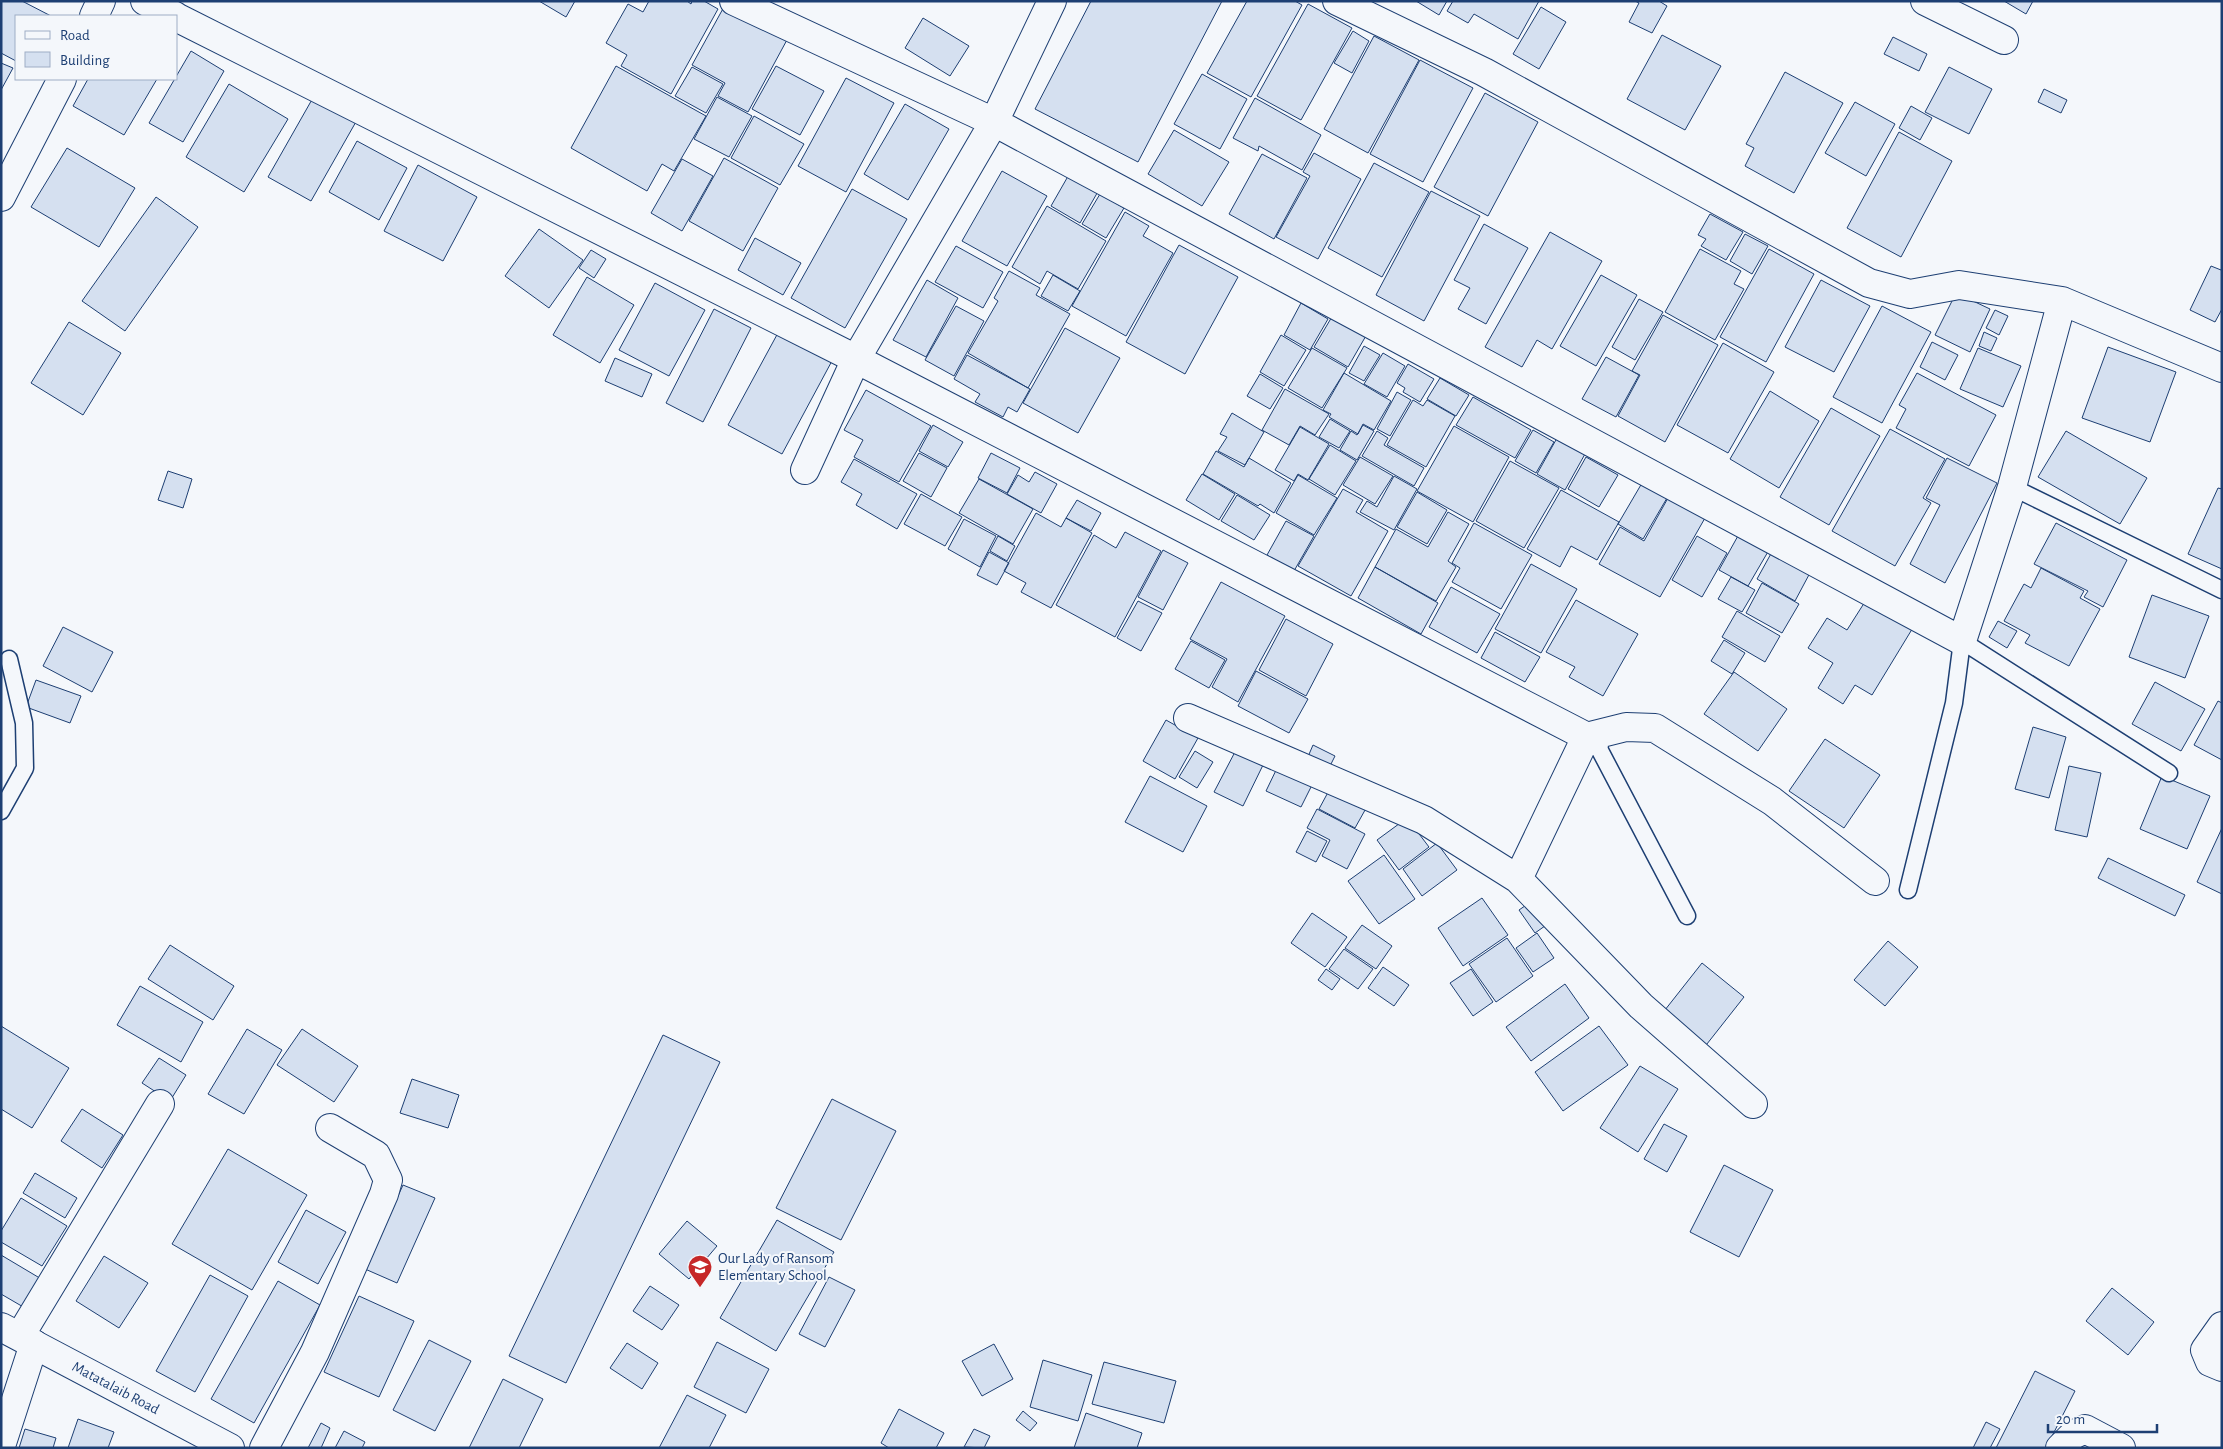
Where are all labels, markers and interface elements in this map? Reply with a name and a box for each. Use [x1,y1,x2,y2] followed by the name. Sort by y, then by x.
[15,15,178,80] legend
[60,28,90,43] text: Road
[60,53,110,68] text: Building
[718,1251,834,1283] place label: Our Lady of Ransom Elementary School
[687,1254,713,1288] school or university icon: Our Lady of Ransom Elementary School
[70,1359,162,1417] street label: Matatalaib Road
[2048,1402,2157,1434] scale bar
[2056,1412,2085,1427] text: 20 m

